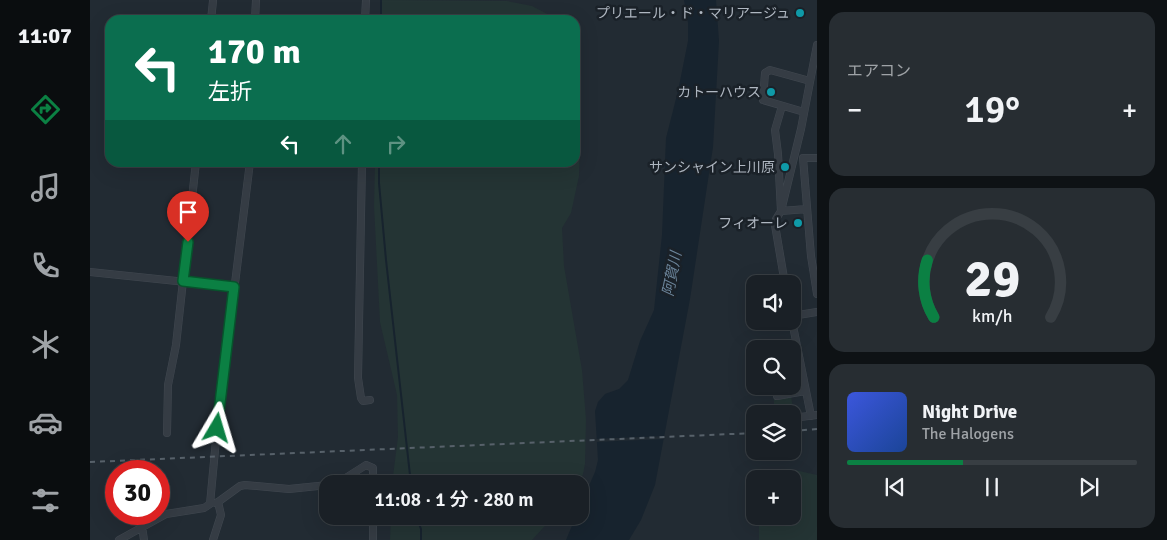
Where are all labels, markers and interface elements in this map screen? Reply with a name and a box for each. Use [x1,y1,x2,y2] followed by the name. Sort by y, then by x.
[596,5,790,22] place label: プリエール・ド・マリアージュ
[794,7,806,19] marker: プリエール・ド・マリアージュ
[18,22,72,49] text: 11:07
[208,30,301,73] text: 170 m
[125,35,190,100] icon: left
[847,61,911,81] text: エアコン
[208,78,252,105] text: 左折
[677,84,761,101] place label: カトーハウス
[765,86,777,98] marker: カトーハウス
[964,86,1020,133] text: 19°
[28,92,63,127] icon: directions
[847,93,862,127] text: −
[1122,93,1137,127] text: +
[276,130,304,158] icon: left
[329,130,357,158] icon: ahead
[382,130,410,158] icon: right
[649,159,775,176] place label: サンシャイン上川原
[779,161,791,173] marker: サンシャイン上川原
[28,170,63,205] icon: music
[167,191,209,242] pin
[174,198,202,226] icon: arrive
[718,215,788,232] place label: フィオーレ
[792,217,804,229] marker: フィオーレ
[964,247,1020,311] text: 29
[28,248,63,283] icon: phone
[659,248,686,298] water label: 阿賀川
[746,275,801,525] map controls
[746,275,801,330] button: sound
[972,305,1012,327] text: km/h
[28,327,63,362] icon: climate
[746,340,801,395] button: search
[922,400,1017,424] text: Night Drive
[190,401,242,453] position arrow
[28,405,63,440] icon: car
[746,405,801,460] button: layers
[922,424,1014,444] text: The Halogens
[105,460,170,525] speed limit sign: 30
[746,470,801,525] button: +
[881,473,909,501] icon: previous
[978,473,1006,501] icon: pause
[1075,473,1103,501] icon: next
[28,483,63,518] icon: filters
[375,488,533,512] text: 11:08 · 1 分 · 280 m

